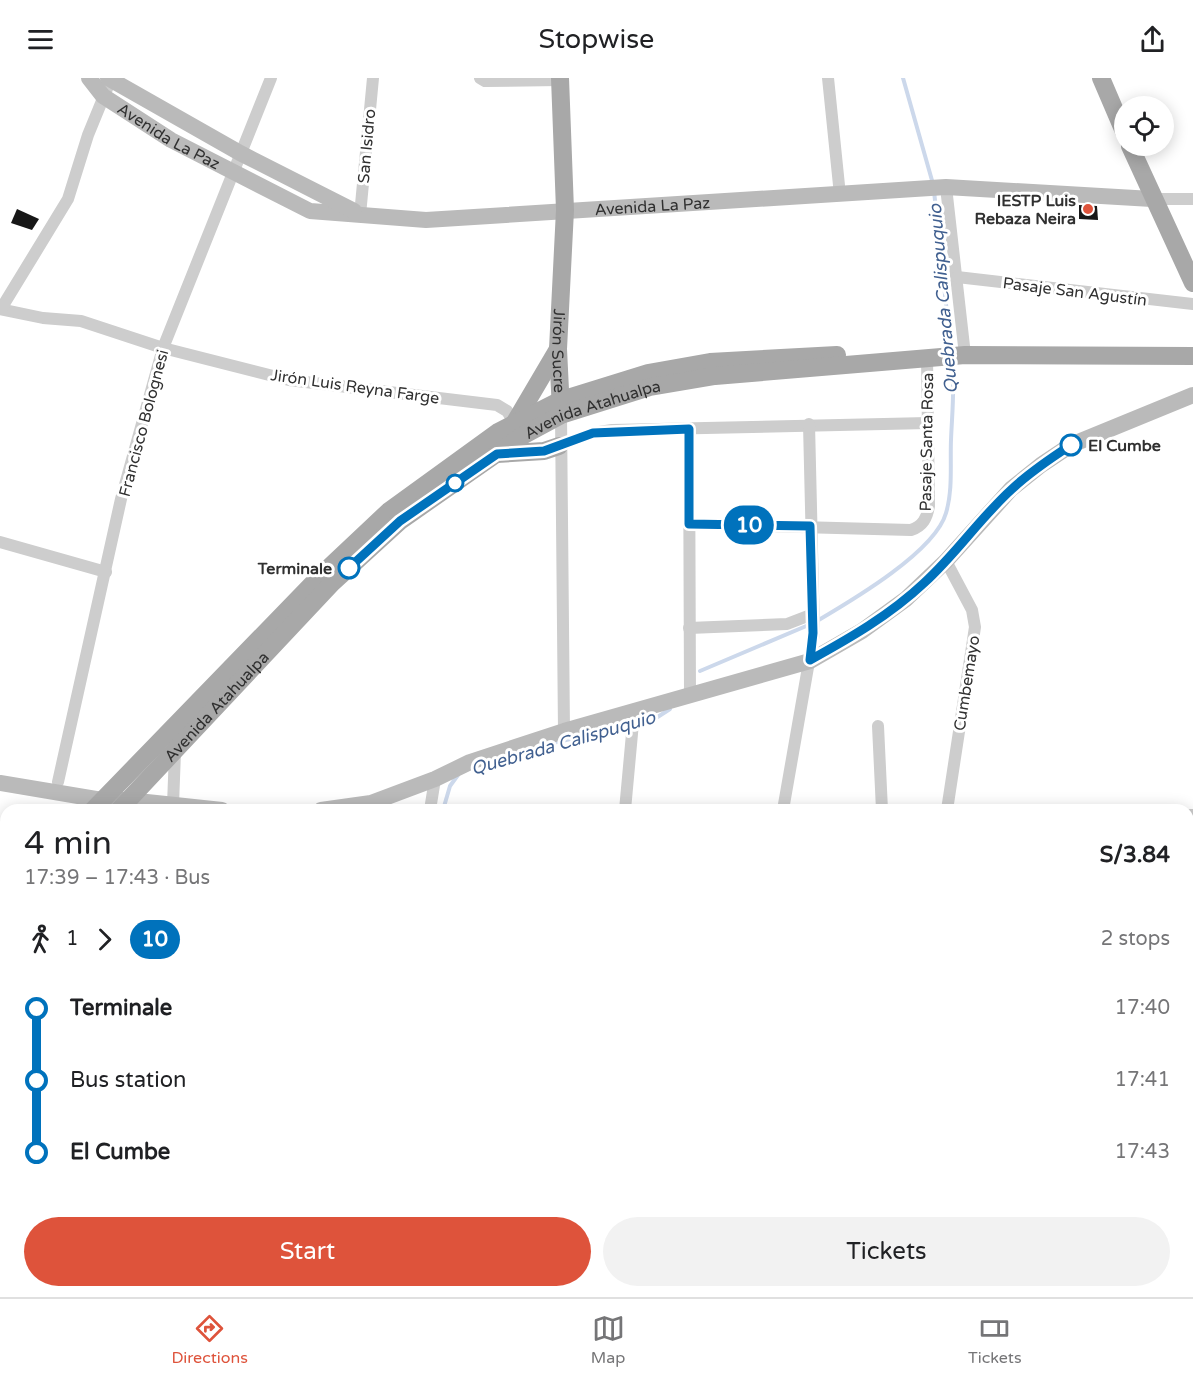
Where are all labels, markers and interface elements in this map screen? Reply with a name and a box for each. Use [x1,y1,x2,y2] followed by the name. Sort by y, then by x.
[24,23,57,56] icon: menu
[539,23,654,56] text: Stopwise
[1136,23,1169,56] icon: share
[1114,96,1174,156] map controls
[1114,96,1174,156] button: locate
[113,99,223,174] street label: Avenida La Paz
[354,108,380,184] street label: San Isidro
[975,191,1076,229] place label: IESTP Luis Rebaza Neira
[594,193,711,220] street label: Avenida La Paz
[924,202,962,395] water label: Quebrada Calispuquio
[1081,202,1095,216] marker: IESTP Luis Rebaza Neira
[1002,273,1148,311] street label: Pasaje San Agustín
[547,308,569,393] street label: Jirón Sucre
[115,347,173,499] street label: Francisco Bolognesi
[269,365,441,409] street label: Jirón Luis Reyna Farge
[916,372,938,512] street label: Pasaje Santa Rosa
[521,376,662,444] street label: Avenida Atahualpa
[1060,434,1082,456] marker: El Cumbe
[1088,436,1161,456] place label: El Cumbe
[446,474,464,492] unlabelled marker
[722,506,776,544] line badge: 10
[736,513,762,538] text: 10
[338,557,360,579] marker: Terminale
[257,559,332,579] place label: Terminale
[950,634,984,732] street label: Cumbemayo
[160,648,273,767] street label: Avenida Atahualpa
[468,706,659,780] water label: Quebrada Calispuquio
[24,824,112,863] text: 4 min
[1100,842,1170,868] text: S/3.84
[24,866,210,890] text: 17:39 – 17:43 · Bus
[24,923,57,956] icon: walk
[88,923,121,956] icon: forward
[66,927,79,951] text: 1
[142,927,168,952] text: 10
[1101,927,1170,951] text: 2 stops
[70,995,172,1021] text: Terminale
[1115,996,1170,1020] text: 17:40
[70,1067,186,1093] text: Bus station
[1115,1068,1170,1092] text: 17:41
[70,1139,170,1165] text: El Cumbe
[1115,1140,1170,1164] text: 17:43
[24,1217,591,1286] button: Start
[603,1217,1170,1286] button: Tickets
[171,1312,248,1368] tab: Directions
[591,1312,625,1368] tab: Map
[968,1312,1022,1368] tab: Tickets

